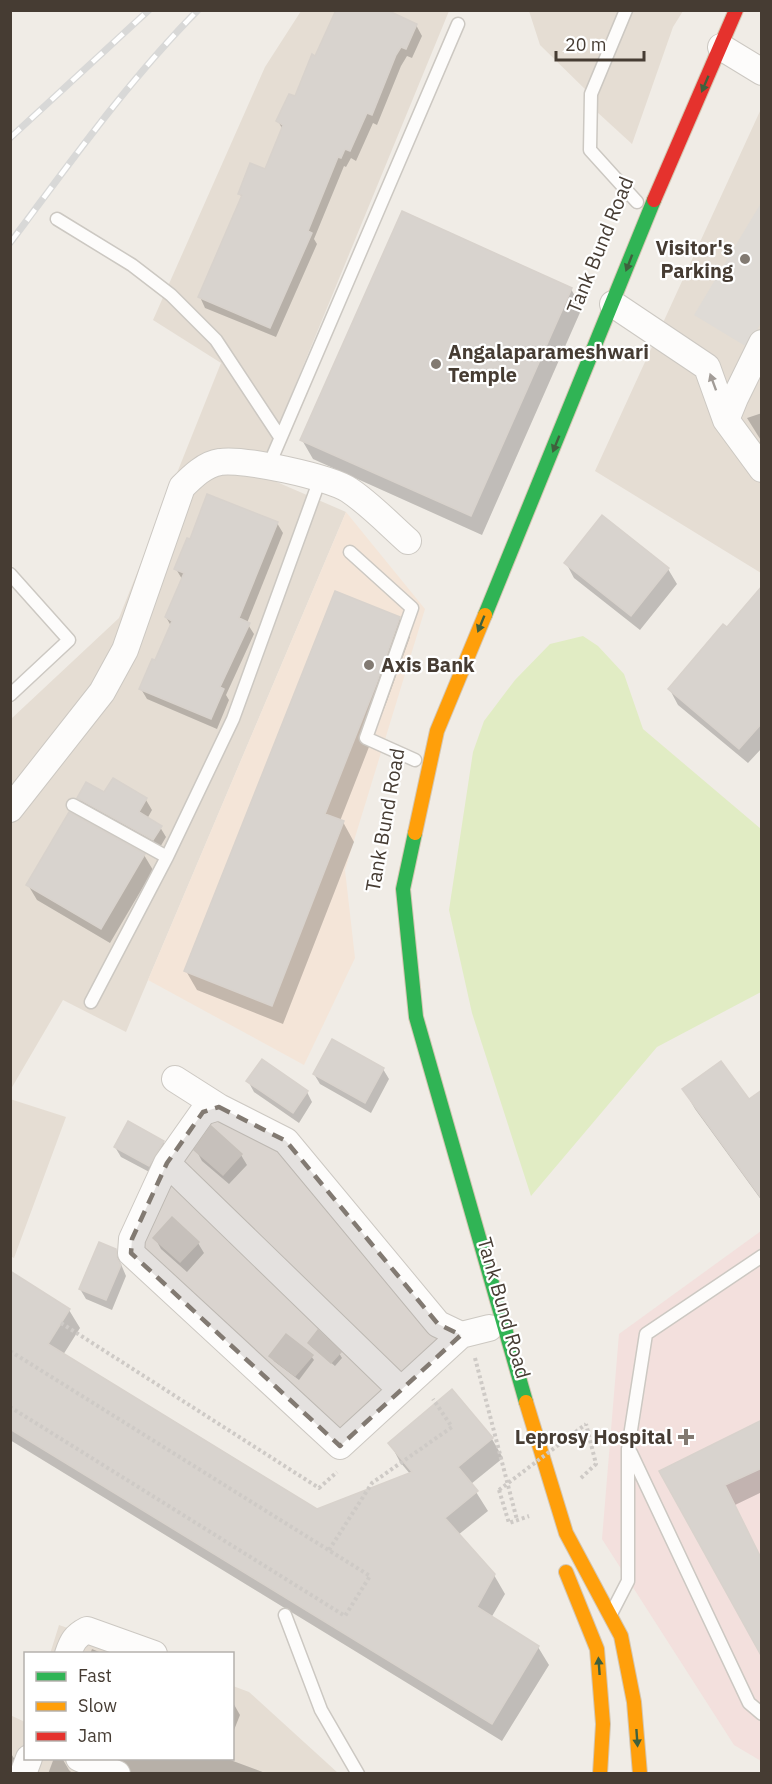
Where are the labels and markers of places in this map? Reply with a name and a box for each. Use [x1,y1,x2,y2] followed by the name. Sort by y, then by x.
[656,234,734,284] place label: Visitor's Parking
[738,252,752,266] marker: Visitor's Parking
[448,338,649,388] place label: Angalaparameshwari Temple
[429,357,443,371] marker: Angalaparameshwari Temple
[381,651,475,678] place label: Axis Bank
[362,658,376,672] marker: Axis Bank
[515,1423,672,1450] place label: Leprosy Hospital
[677,1428,695,1446] marker: Leprosy Hospital

